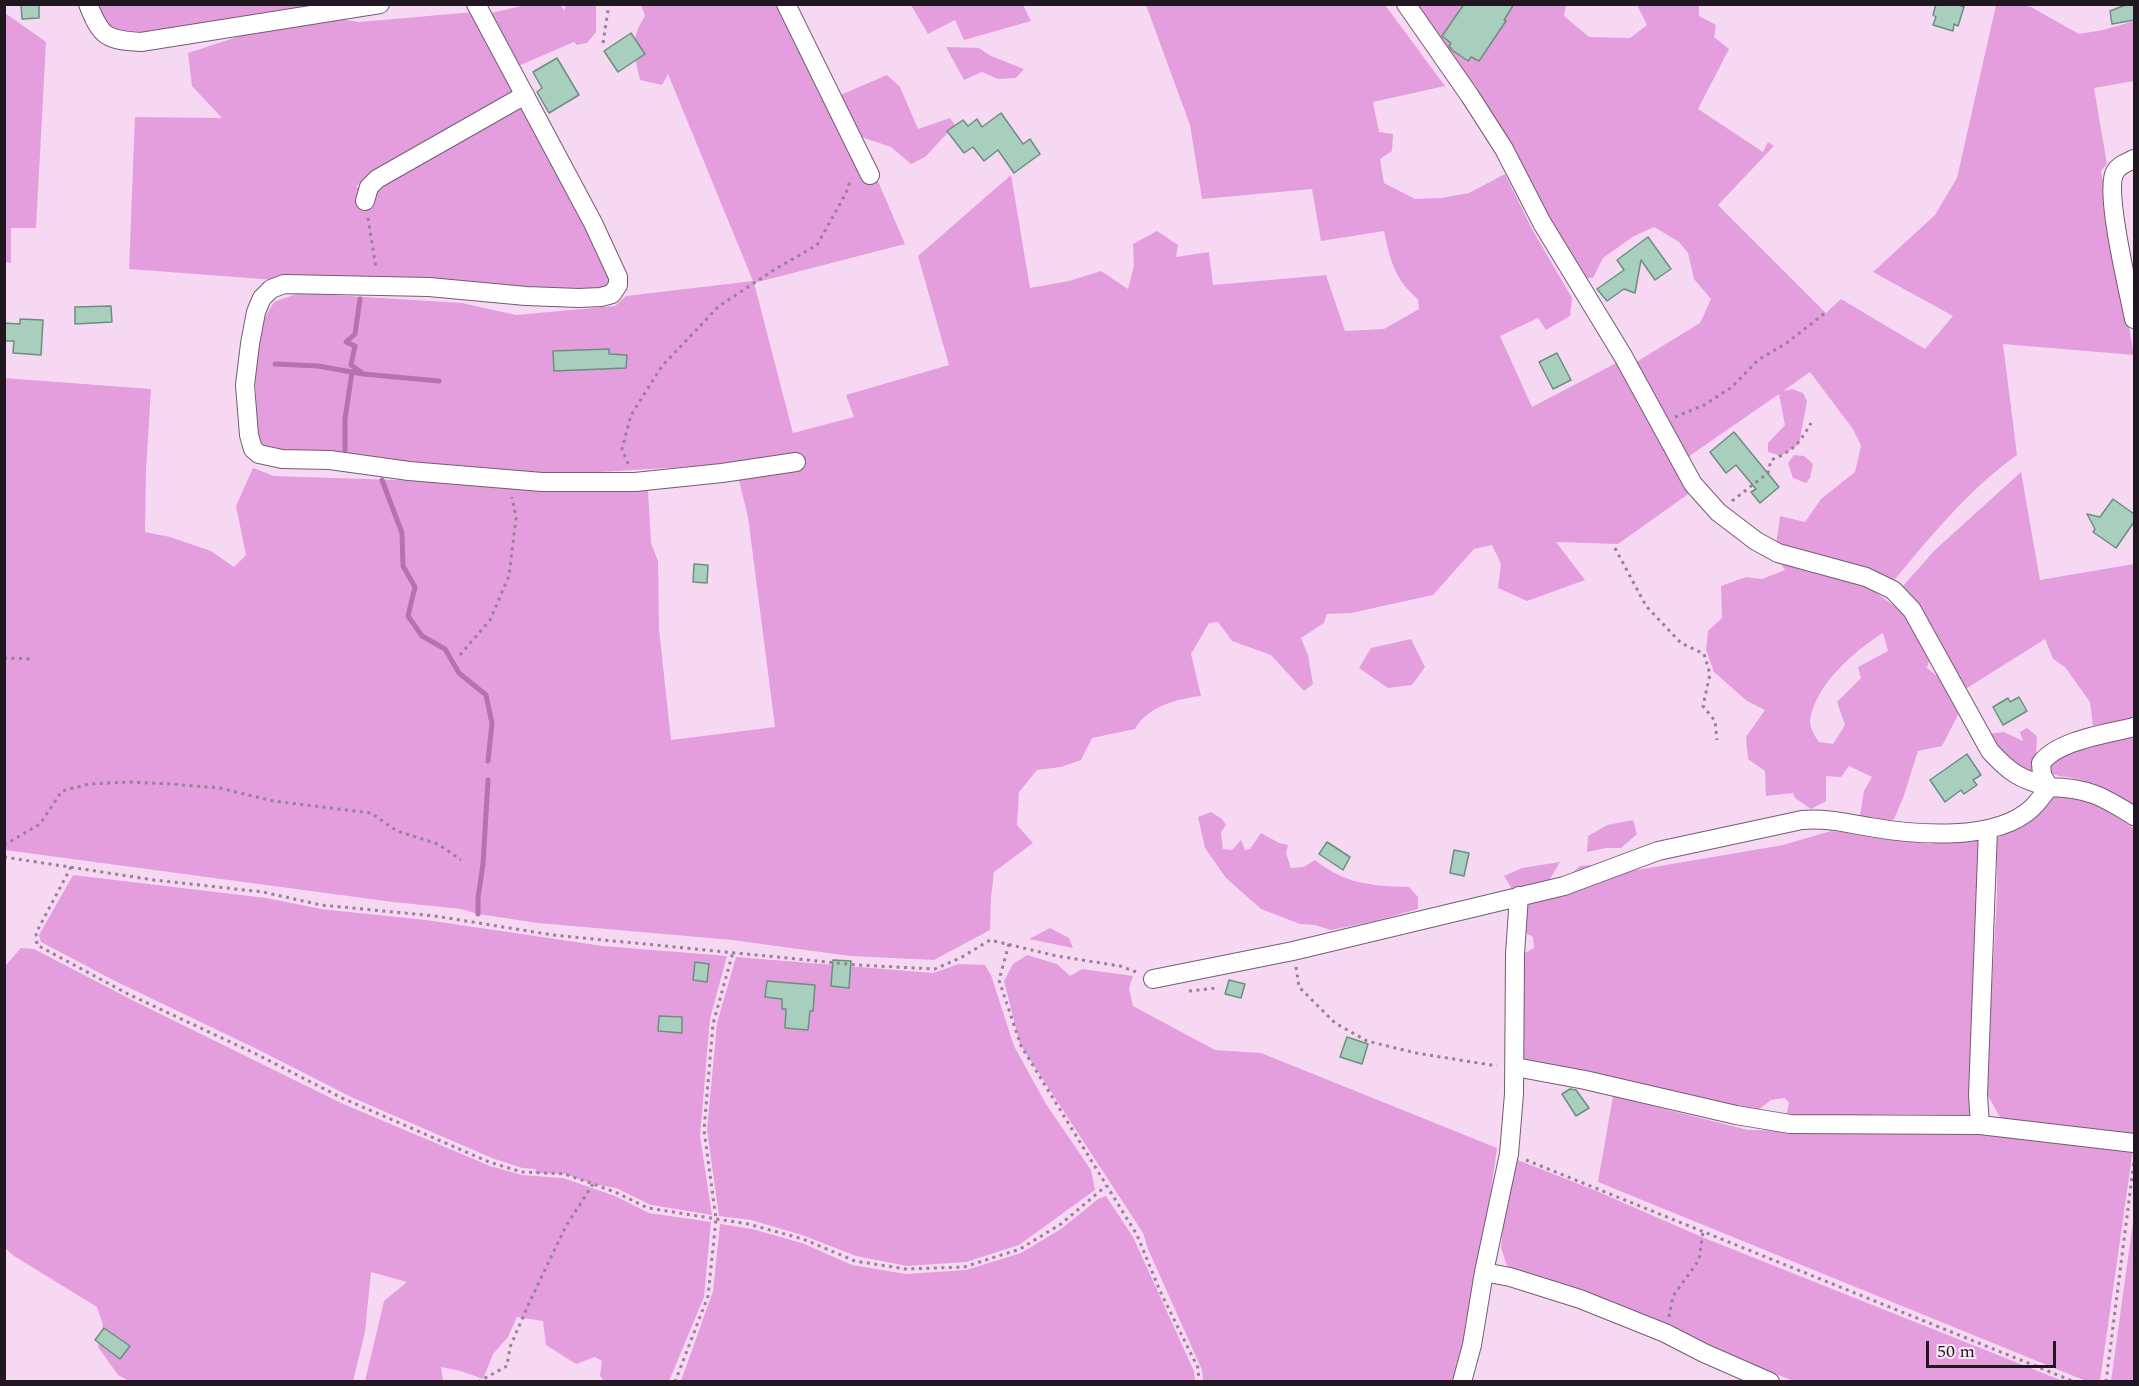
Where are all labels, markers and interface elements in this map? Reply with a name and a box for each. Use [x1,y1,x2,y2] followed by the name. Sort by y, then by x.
[1929,1329,2060,1367] scale bar
[1937,1338,1975,1365] text: 50 m

